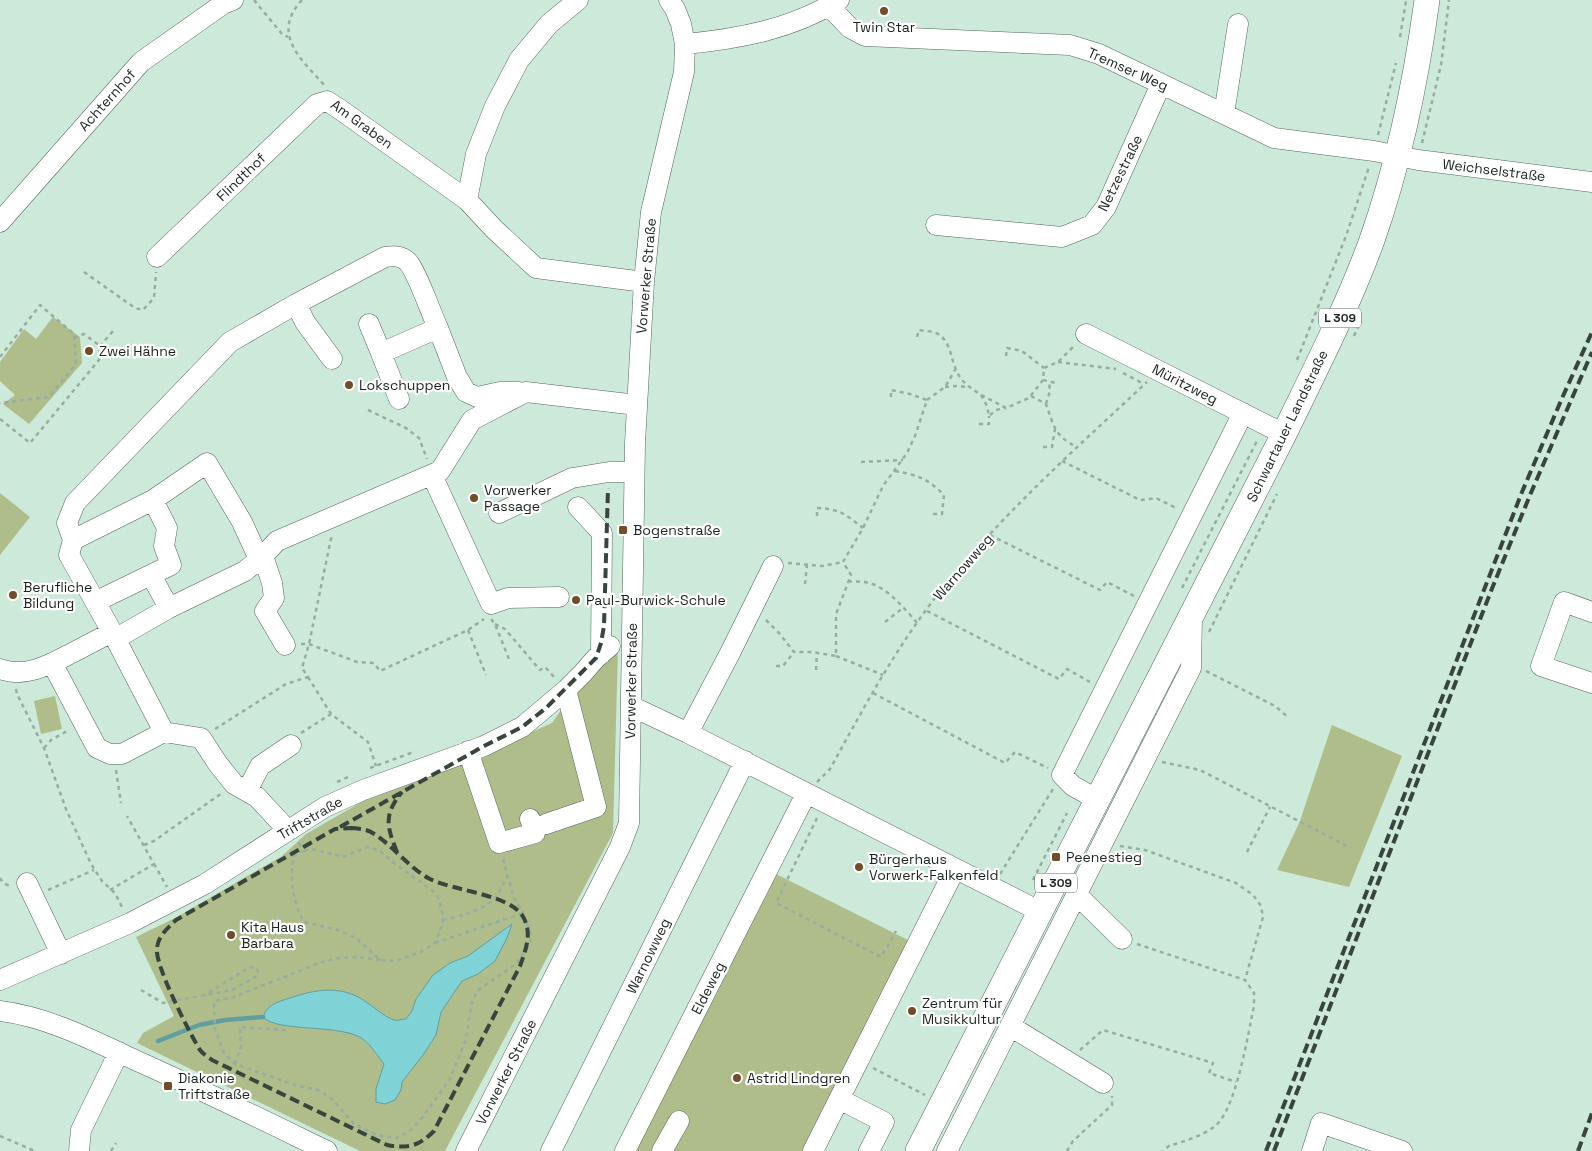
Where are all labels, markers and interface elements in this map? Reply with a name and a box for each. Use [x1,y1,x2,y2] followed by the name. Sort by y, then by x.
[878,5,890,17] marker: Twin Star
[853,18,915,36] place label: Twin Star
[1085,43,1171,95] street label: Tremser Weg
[75,65,139,135] street label: Achternhof
[327,95,397,153] street label: Am Graben
[1094,132,1146,214] street label: Netzestraße
[213,149,269,205] street label: Flindthof
[1441,155,1547,185] street label: Weichselstraße
[632,217,660,335] street label: Vorwerker Straße
[1319,308,1361,328] road number: L 309
[99,342,176,360] place label: Zwei Hähne
[83,345,95,357] marker: Zwei Hähne
[1242,347,1332,505] street label: Schwartauer Landstraße
[1149,360,1221,408] street label: Müritzweg
[359,376,450,394] place label: Lokschuppen
[343,379,355,391] marker: Lokschuppen
[484,481,551,515] place label: Vorwerker Passage
[468,492,480,504] marker: Vorwerker Passage
[633,521,721,539] place label: Bogenstraße
[617,524,629,536] marker: Bogenstraße
[929,530,997,604] street label: Warnowweg
[23,578,92,612] place label: Berufliche Bildung
[7,589,19,601] marker: Berufliche Bildung
[586,591,726,609] place label: Paul-Burwick-Schule
[570,594,582,606] marker: Paul-Burwick-Schule
[621,623,641,739] street label: Vorwerker Straße
[274,792,346,844] street label: Triftstraße
[1066,848,1142,866] place label: Peenestieg
[869,850,999,884] place label: Bürgerhaus Vorwerk-Falkenfeld
[1050,851,1062,863] marker: Peenestieg
[853,861,865,873] marker: Bürgerhaus Vorwerk-Falkenfeld
[1035,874,1077,892] road number: L 309
[622,915,674,997] street label: Warnowweg
[241,918,304,952] place label: Kita Haus Barbara
[225,929,237,941] marker: Kita Haus Barbara
[687,959,729,1017] street label: Eldeweg
[922,994,1003,1028] place label: Zentrum für Musikkultur
[906,1005,918,1017] marker: Zentrum für Musikkultur
[472,1016,540,1128] street label: Vorwerker Straße
[178,1069,250,1103] place label: Diakonie Triftstraße
[747,1069,850,1087] place label: Astrid Lindgren
[731,1072,743,1084] marker: Astrid Lindgren
[162,1080,174,1092] marker: Diakonie Triftstraße

